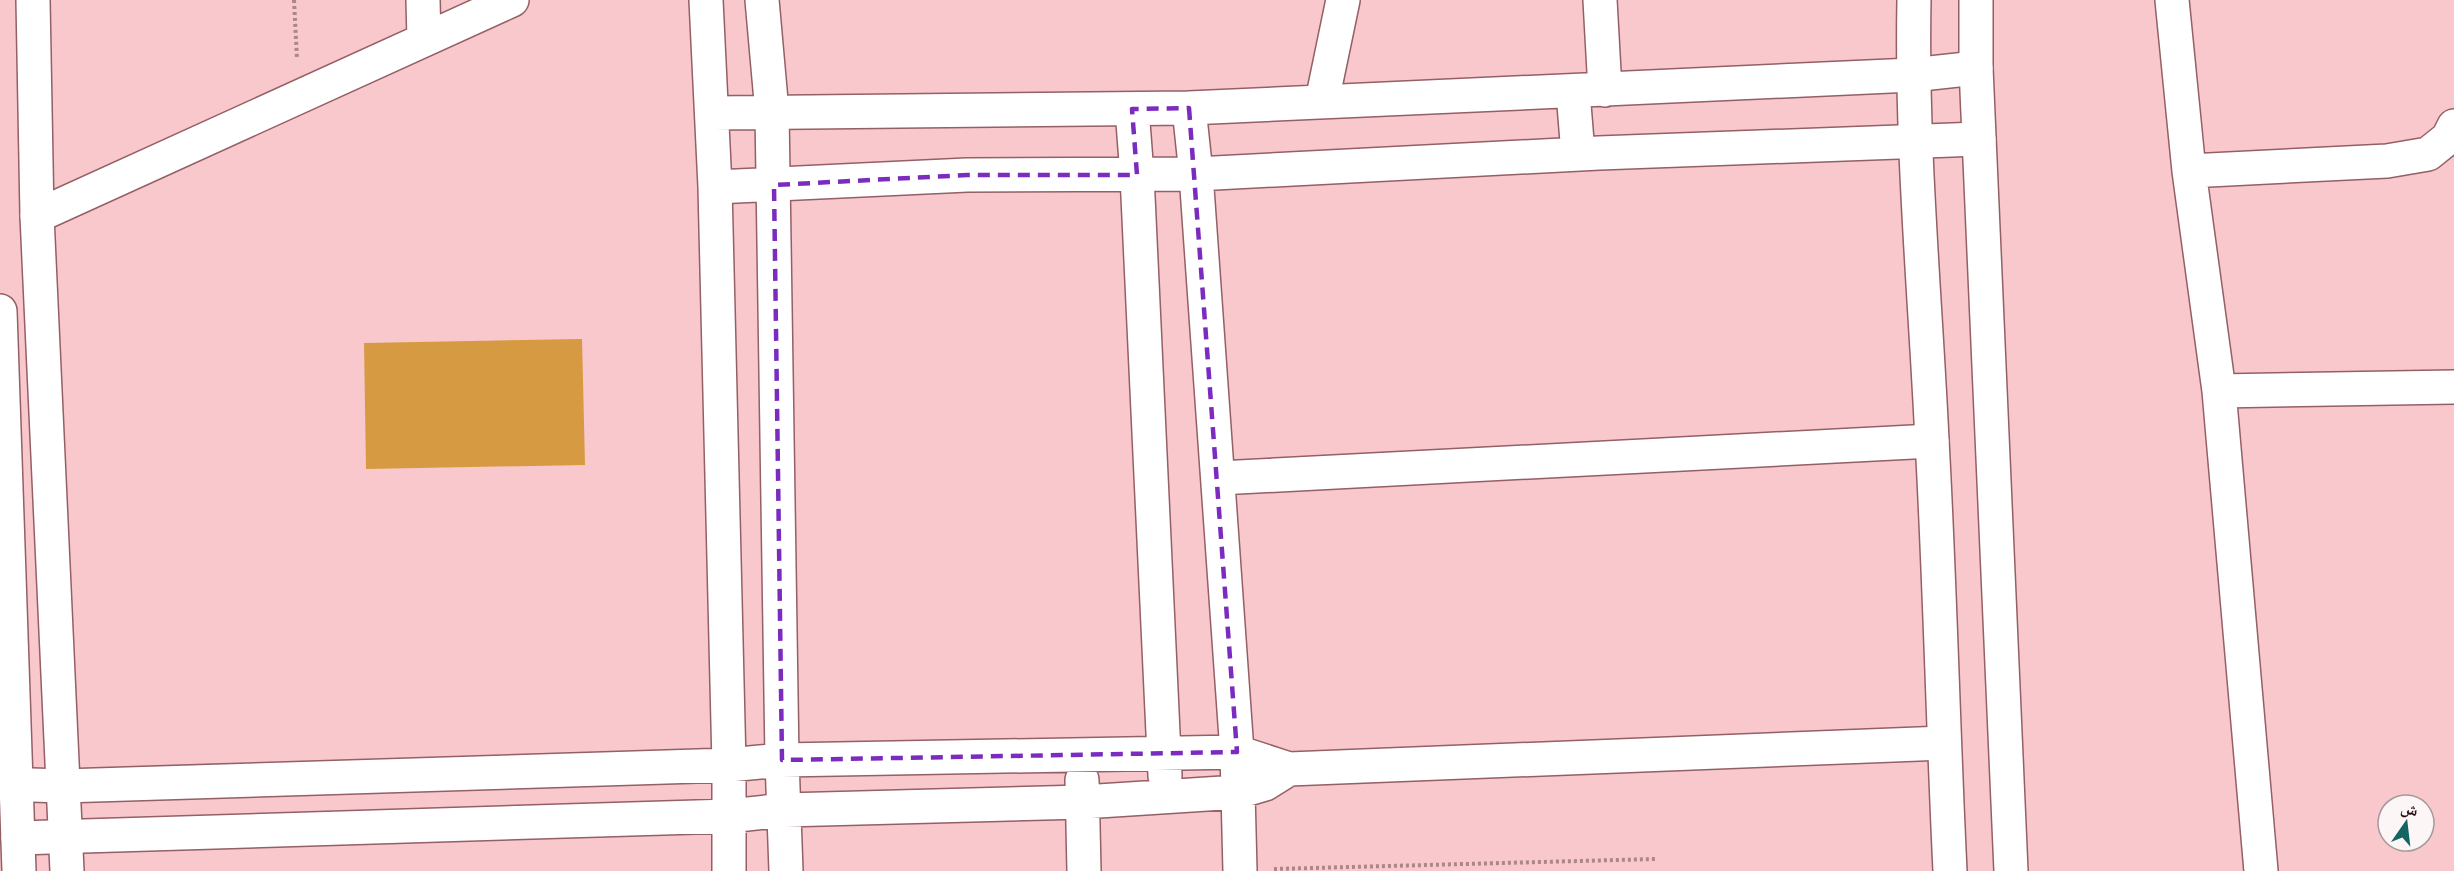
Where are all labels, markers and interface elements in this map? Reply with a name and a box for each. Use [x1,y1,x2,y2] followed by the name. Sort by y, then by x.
[2376,793,2436,853] north arrow
[2399,796,2421,821] text: ش

